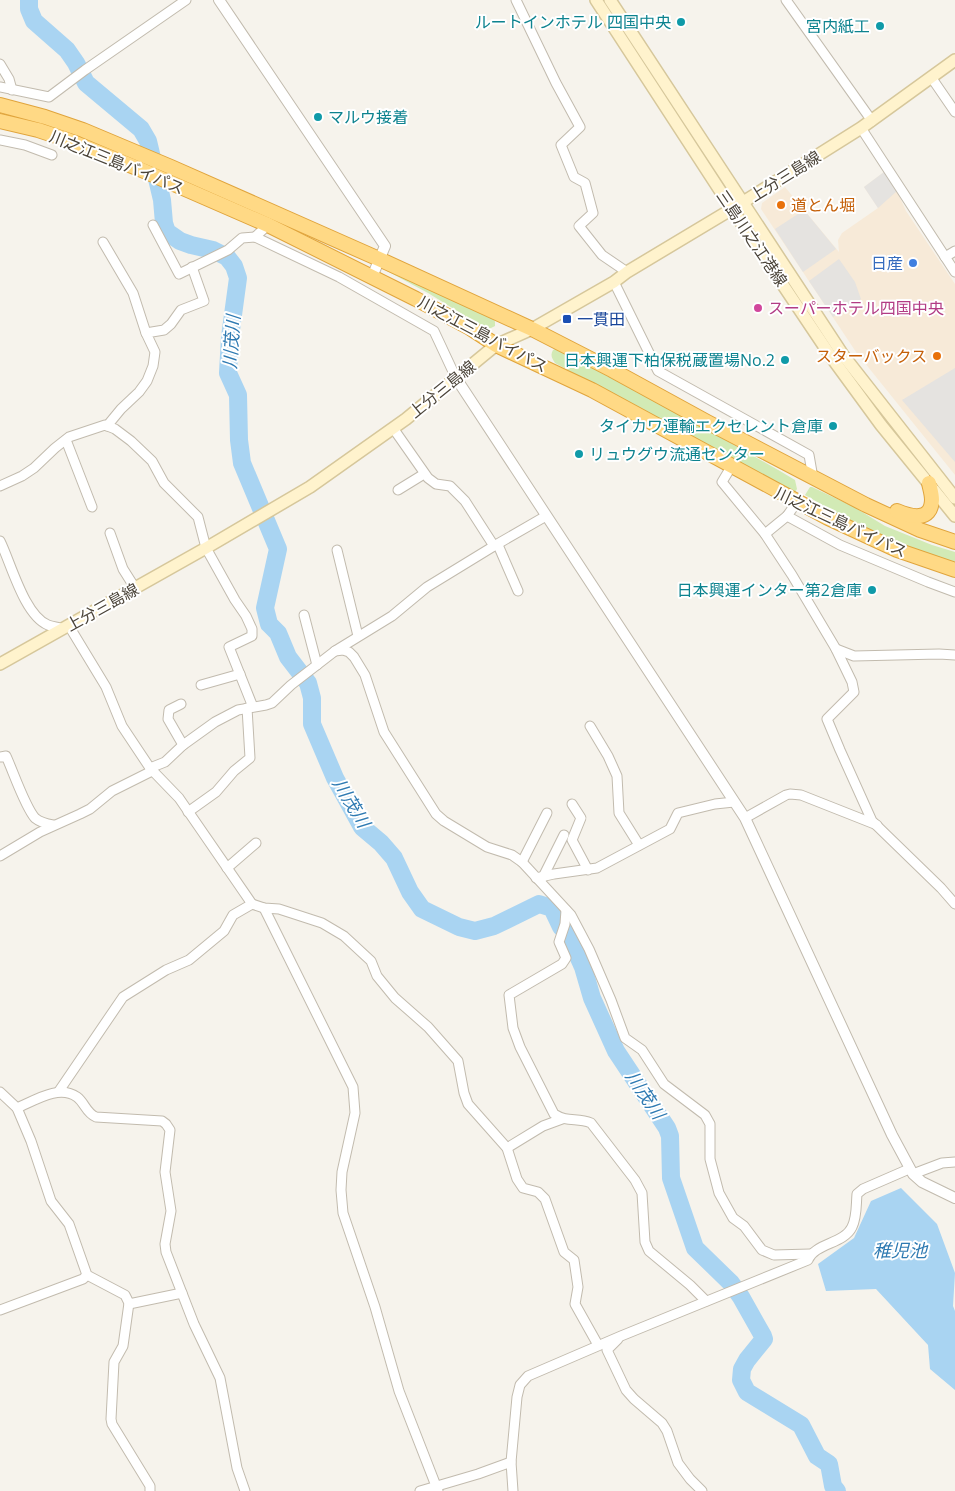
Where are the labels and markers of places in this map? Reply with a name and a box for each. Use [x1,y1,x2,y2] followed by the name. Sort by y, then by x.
[475,11,671,33] place label: ルートインホテル 四国中央
[806,15,870,37] place label: 宮内紙工
[675,16,687,28] marker: ルートインホテル 四国中央
[874,20,886,32] marker: 宮内紙工
[328,106,408,128] place label: マルウ接着
[312,111,324,123] marker: マルウ接着
[791,194,855,216] place label: 道とん堀
[775,199,787,211] marker: 道とん堀
[871,252,903,274] place label: 日産
[907,257,919,269] marker: 日産
[768,297,944,319] place label: スーパーホテル四国中央
[752,302,764,314] marker: スーパーホテル四国中央
[577,308,625,330] place label: 一貫田
[561,313,573,325] marker: 一貫田
[816,345,927,367] place label: スターバックス
[564,349,775,371] place label: 日本興運下柏保税蔵置場No.2
[931,350,943,362] marker: スターバックス
[779,354,791,366] marker: 日本興運下柏保税蔵置場No.2
[599,415,823,437] place label: タイカワ運輸エクセレント倉庫
[827,420,839,432] marker: タイカワ運輸エクセレント倉庫
[589,443,765,465] place label: リュウグウ流通センター
[573,448,585,460] marker: リュウグウ流通センター
[677,579,862,601] place label: 日本興運インター第2倉庫
[866,584,878,596] marker: 日本興運インター第2倉庫

